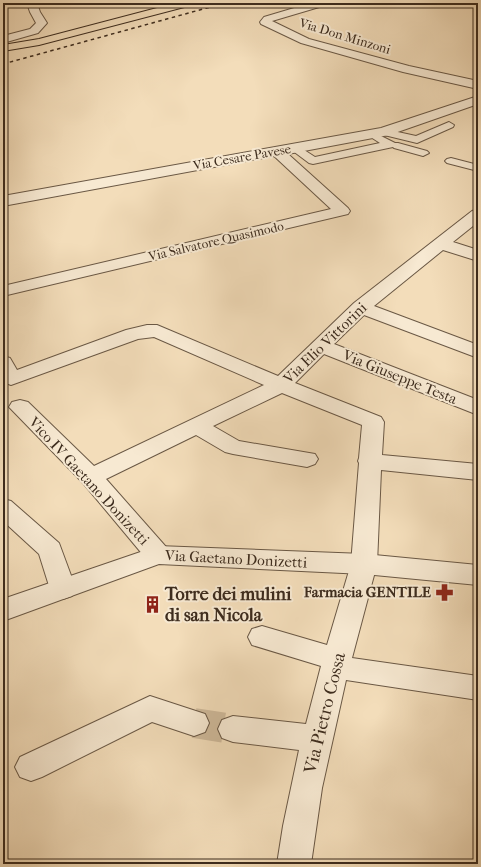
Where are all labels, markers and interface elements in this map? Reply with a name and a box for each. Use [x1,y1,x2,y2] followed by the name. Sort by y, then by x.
[297,15,393,57] street label: Via Don Minzoni
[191,141,293,173] street label: Via Cesare Pavese
[146,218,286,264] street label: Via Salvatore Quasimodo
[279,298,371,388] street label: Via Elio Vittorini
[339,345,461,409] street label: Via Giuseppe Testa
[24,413,153,549] street label: Vico IV Gaetano Donizetti
[163,546,308,572] street label: Via Gaetano Donizetti
[434,582,454,602] pharmacy icon: Farmacia GENTILE
[303,583,432,601] place label: Farmacia GENTILE
[164,584,292,626] place label: Torre dei mulini di san Nicola
[142,594,162,614] building icon: Torre dei mulini di san Nicola
[300,650,350,777] street label: Via Pietro Cossa

